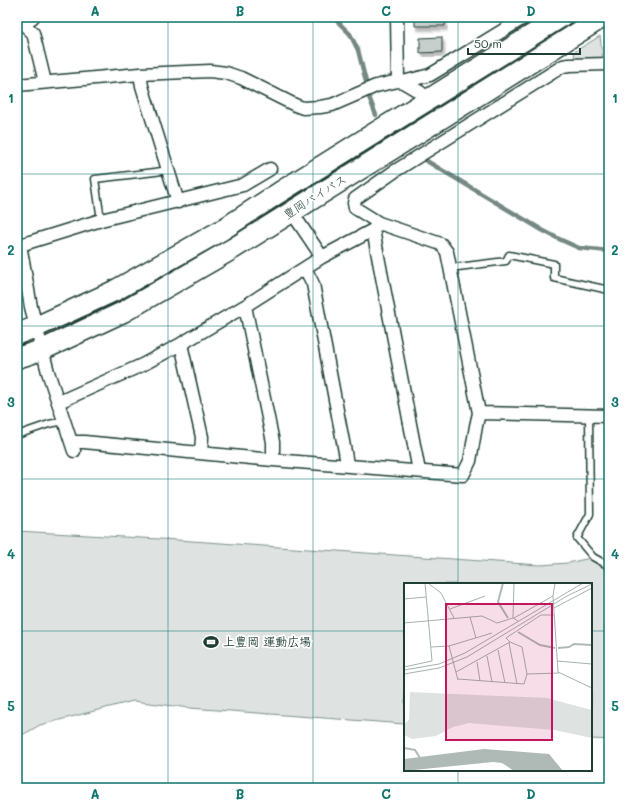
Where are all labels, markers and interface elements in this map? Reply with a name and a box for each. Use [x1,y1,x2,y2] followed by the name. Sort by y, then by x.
[90,2,100,19] text: A
[236,2,245,19] text: B
[381,2,391,19] text: C
[526,2,536,19] text: D
[468,30,580,56] scale bar
[474,35,502,51] text: 50 m
[8,89,14,106] text: 1
[612,89,618,106] text: 1
[280,170,349,222] street label: 豊岡バイパス
[7,241,15,258] text: 2
[611,241,619,258] text: 2
[7,393,15,410] text: 3
[611,393,619,410] text: 3
[7,545,15,562] text: 4
[611,545,619,562] text: 4
[404,583,592,771] inset map
[202,633,220,651] sports icon: 上豊岡 運動広場
[223,633,311,649] place label: 上豊岡 運動広場
[7,697,15,714] text: 5
[611,697,619,714] text: 5
[90,785,100,802] text: A
[236,785,245,802] text: B
[381,785,391,802] text: C
[526,785,536,802] text: D

